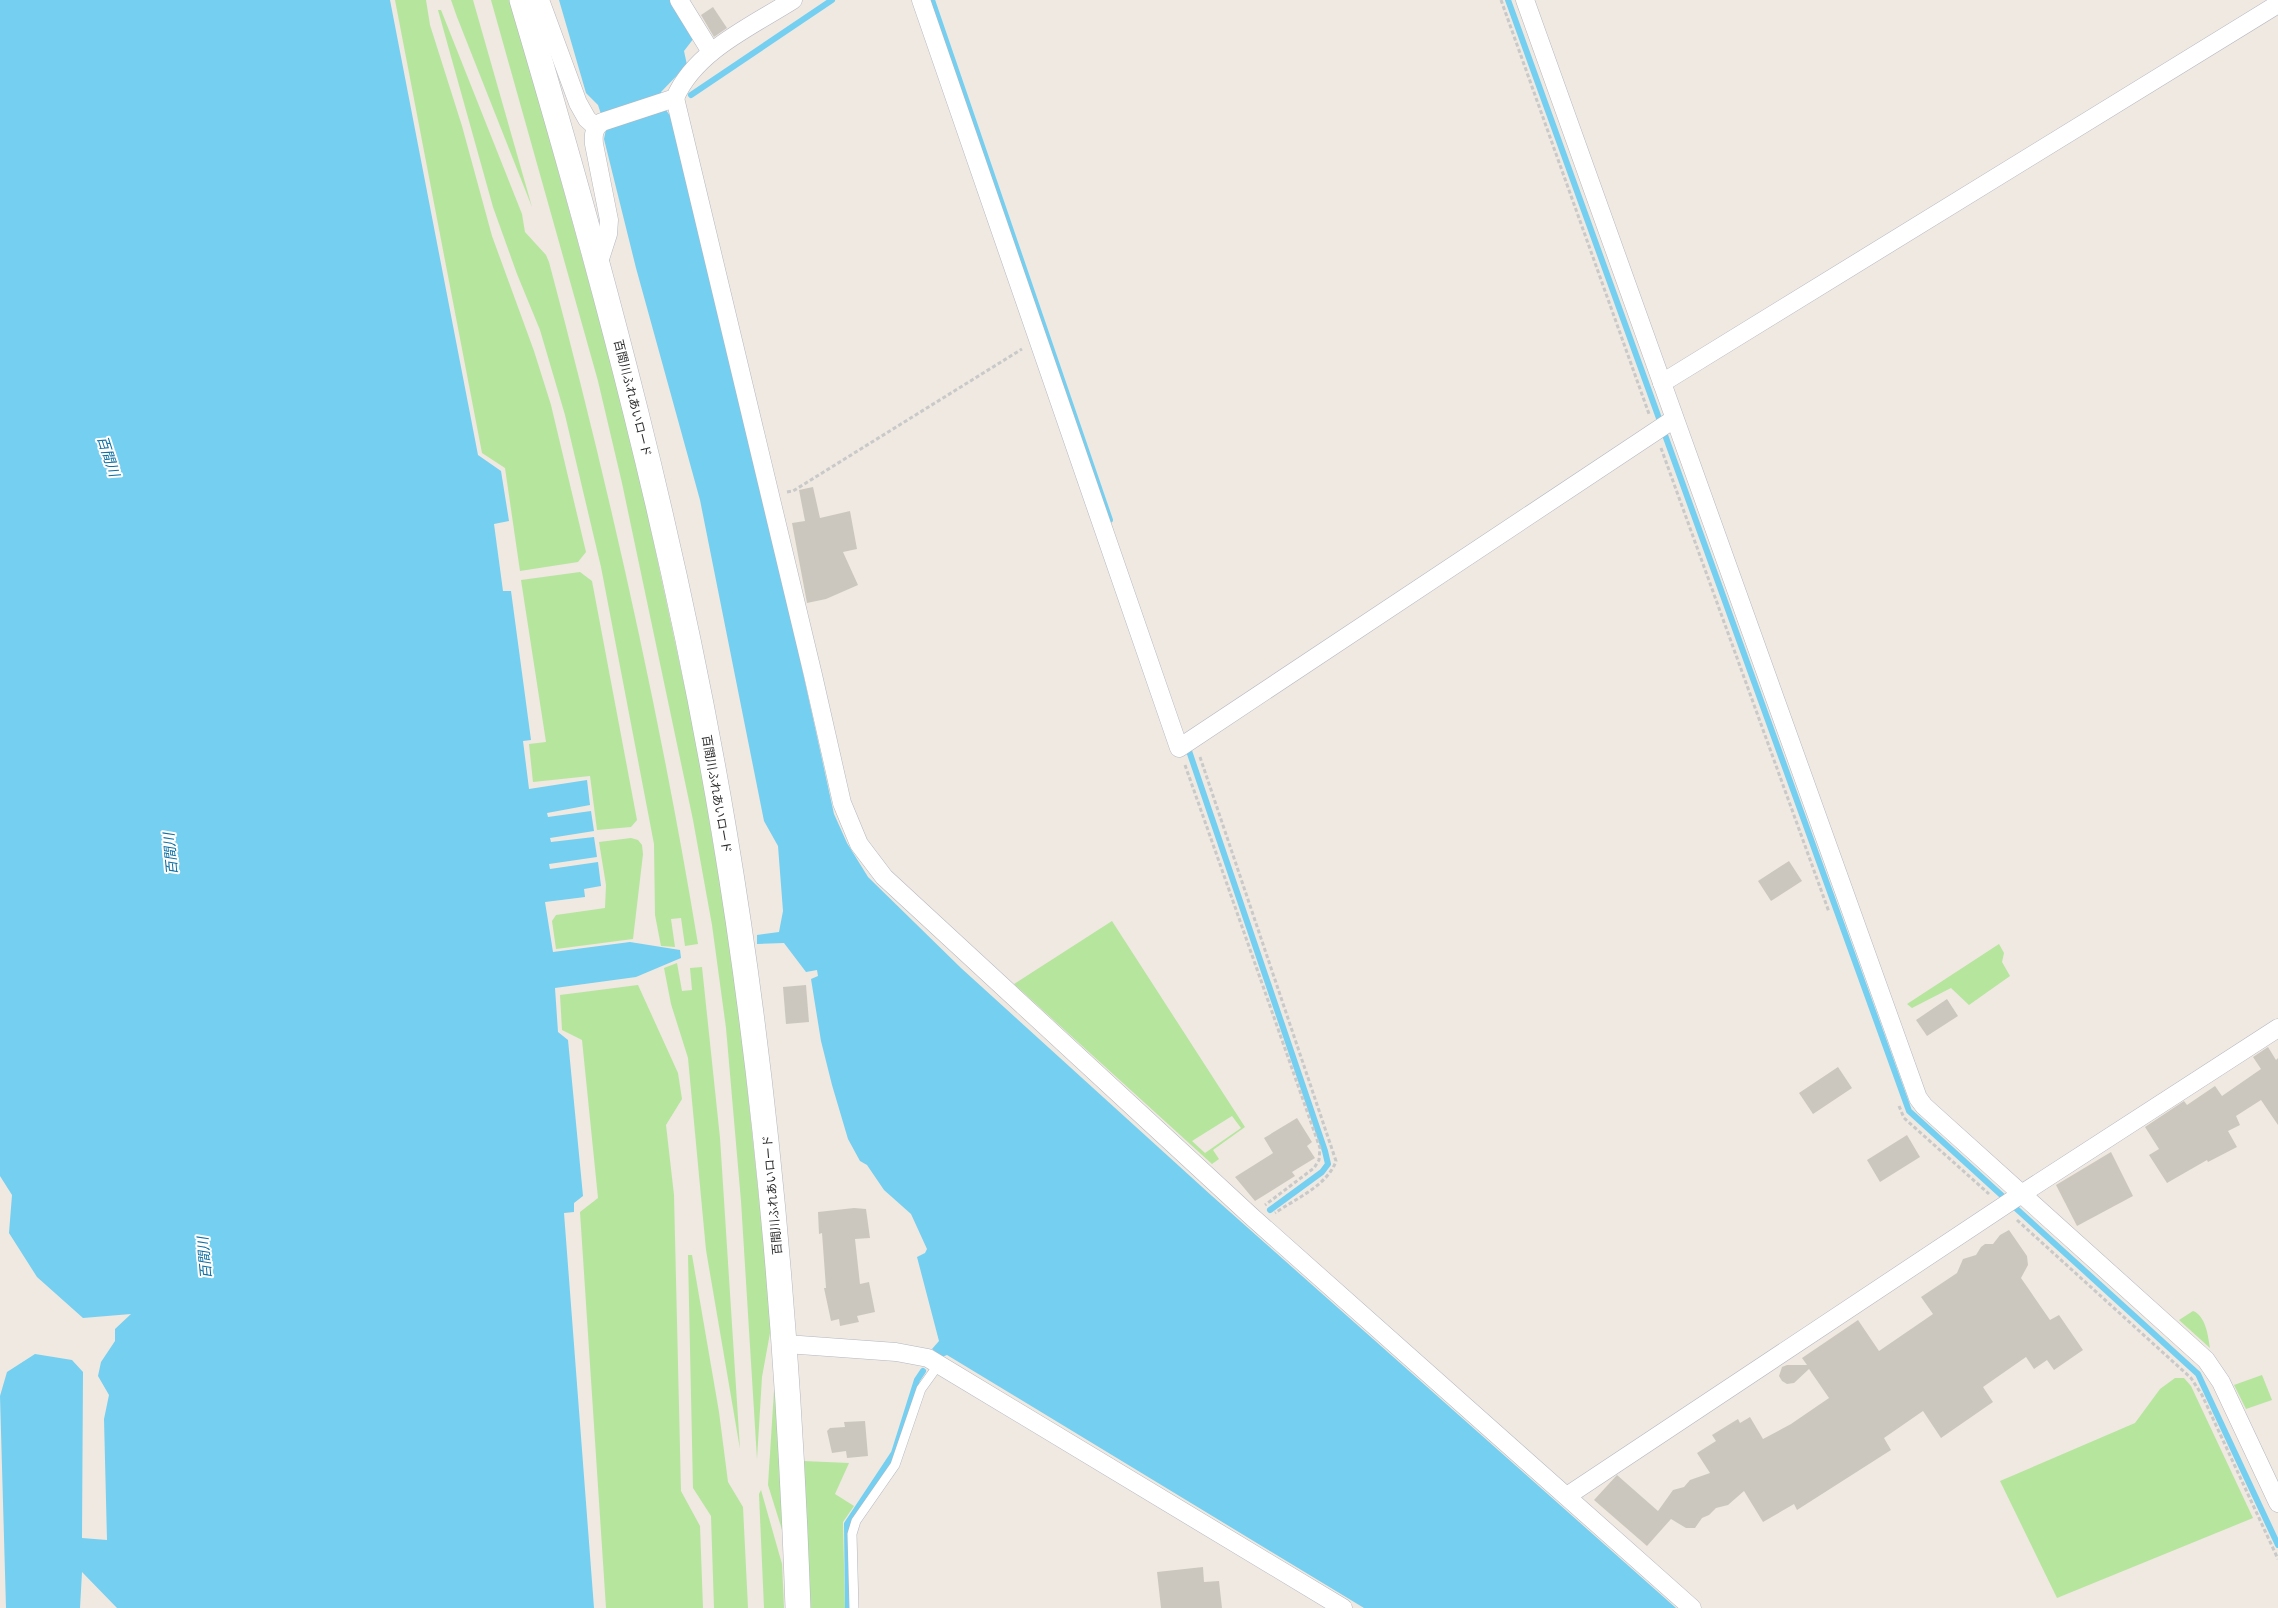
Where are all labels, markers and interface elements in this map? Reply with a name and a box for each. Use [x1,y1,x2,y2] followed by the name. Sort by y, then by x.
[610,338,656,458] street label: 百間川ふれあいロード
[93,433,125,481] water label: 百間川
[698,733,736,855] street label: 百間川ふれあいロード
[159,830,181,876] water label: 百間川
[758,1134,786,1256] street label: 百間川ふれあいロード
[193,1234,215,1280] water label: 百間川

